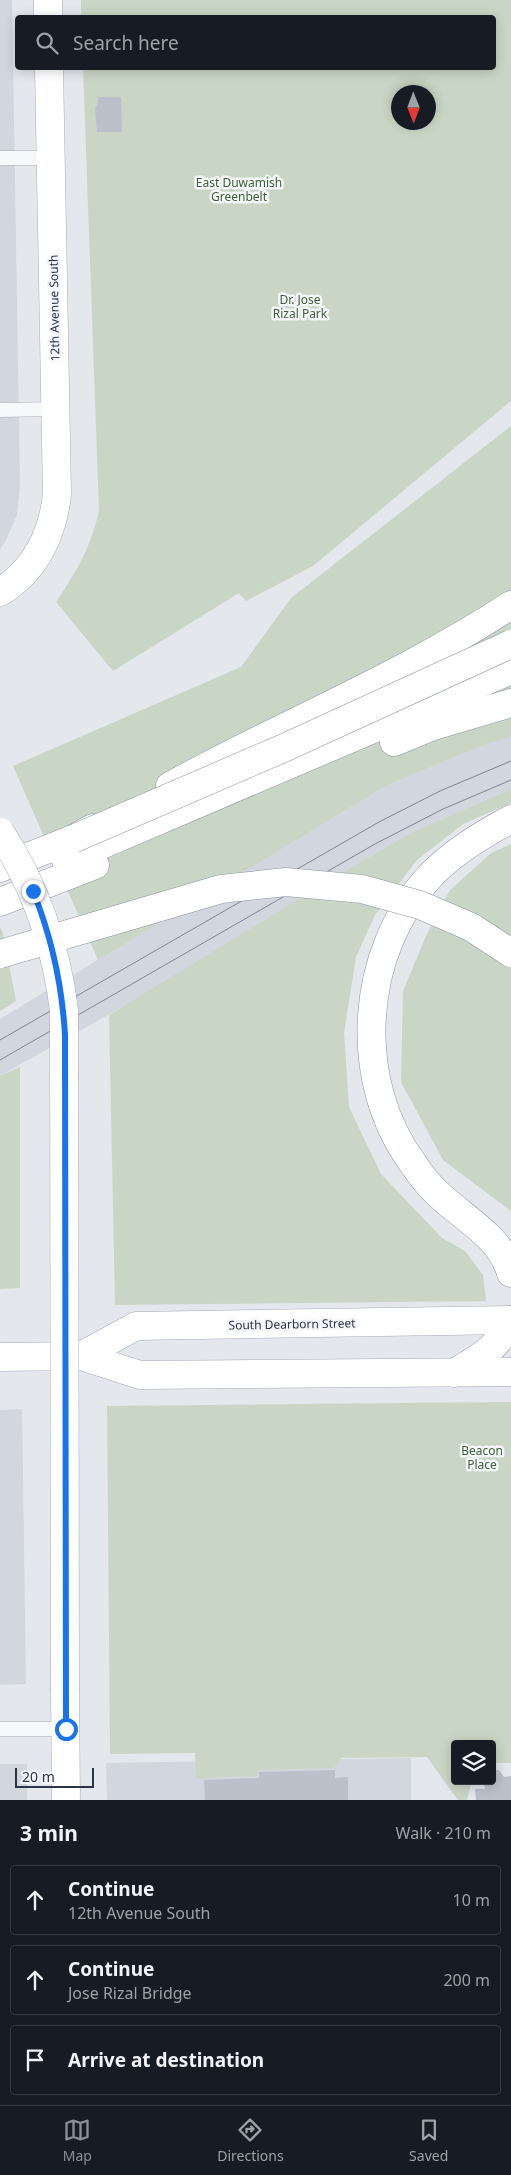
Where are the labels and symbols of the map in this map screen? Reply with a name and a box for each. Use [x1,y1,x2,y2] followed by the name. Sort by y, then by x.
[391,85,436,130] north arrow
[196,174,282,205] park label: East Duwamish Greenbelt
[45,254,63,362] street label: 12th Avenue South
[273,291,328,322] park label: Dr. Jose Rizal Park
[22,880,45,903] route end
[228,1314,356,1334] street label: South Dearborn Street
[461,1442,503,1473] park label: Beacon Place
[55,1718,78,1741] route start
[15,1765,94,1788] scale bar

